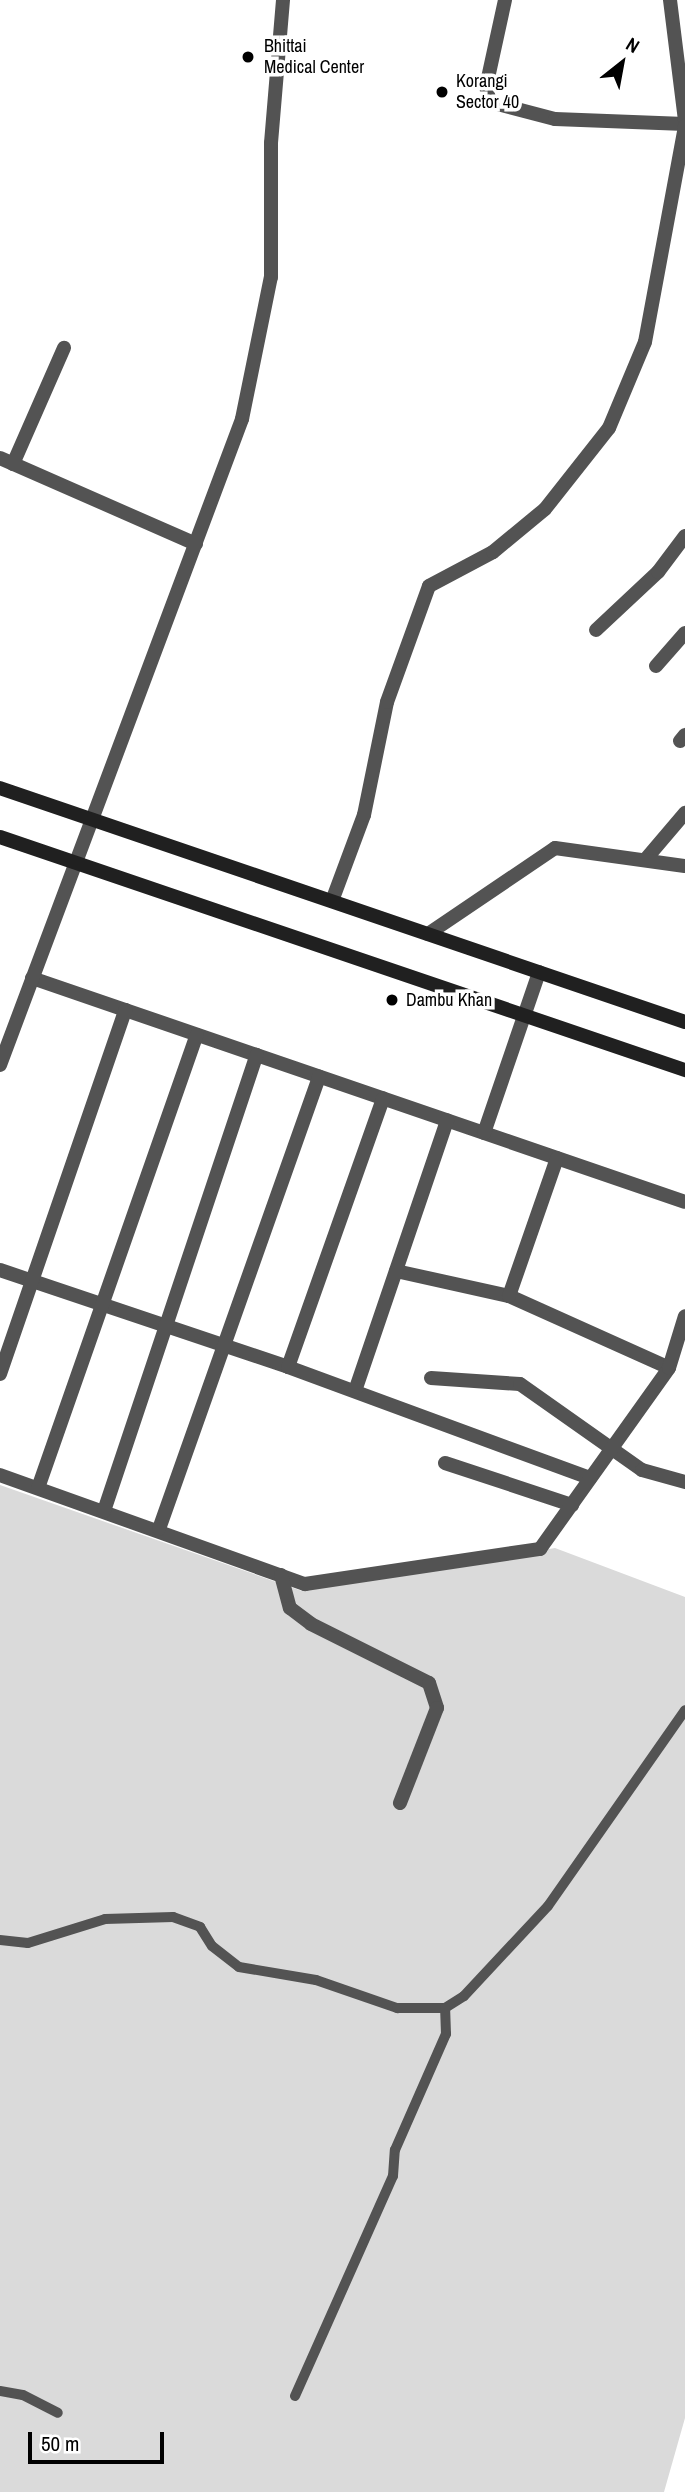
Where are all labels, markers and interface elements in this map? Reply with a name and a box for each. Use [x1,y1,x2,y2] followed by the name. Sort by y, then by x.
[587,28,657,98] north arrow
[621,31,644,59] text: N
[264,36,364,78] place label: Bhittai Medical Center
[238,47,258,67] marker: Bhittai Medical Center
[456,71,519,114] place label: Korangi Sector 40
[434,84,450,100] marker: Korangi Sector 40
[406,989,492,1011] place label: Dambu Khan
[384,992,400,1008] marker: Dambu Khan
[32,2418,168,2462] scale bar
[41,2429,79,2458] text: 50 m

